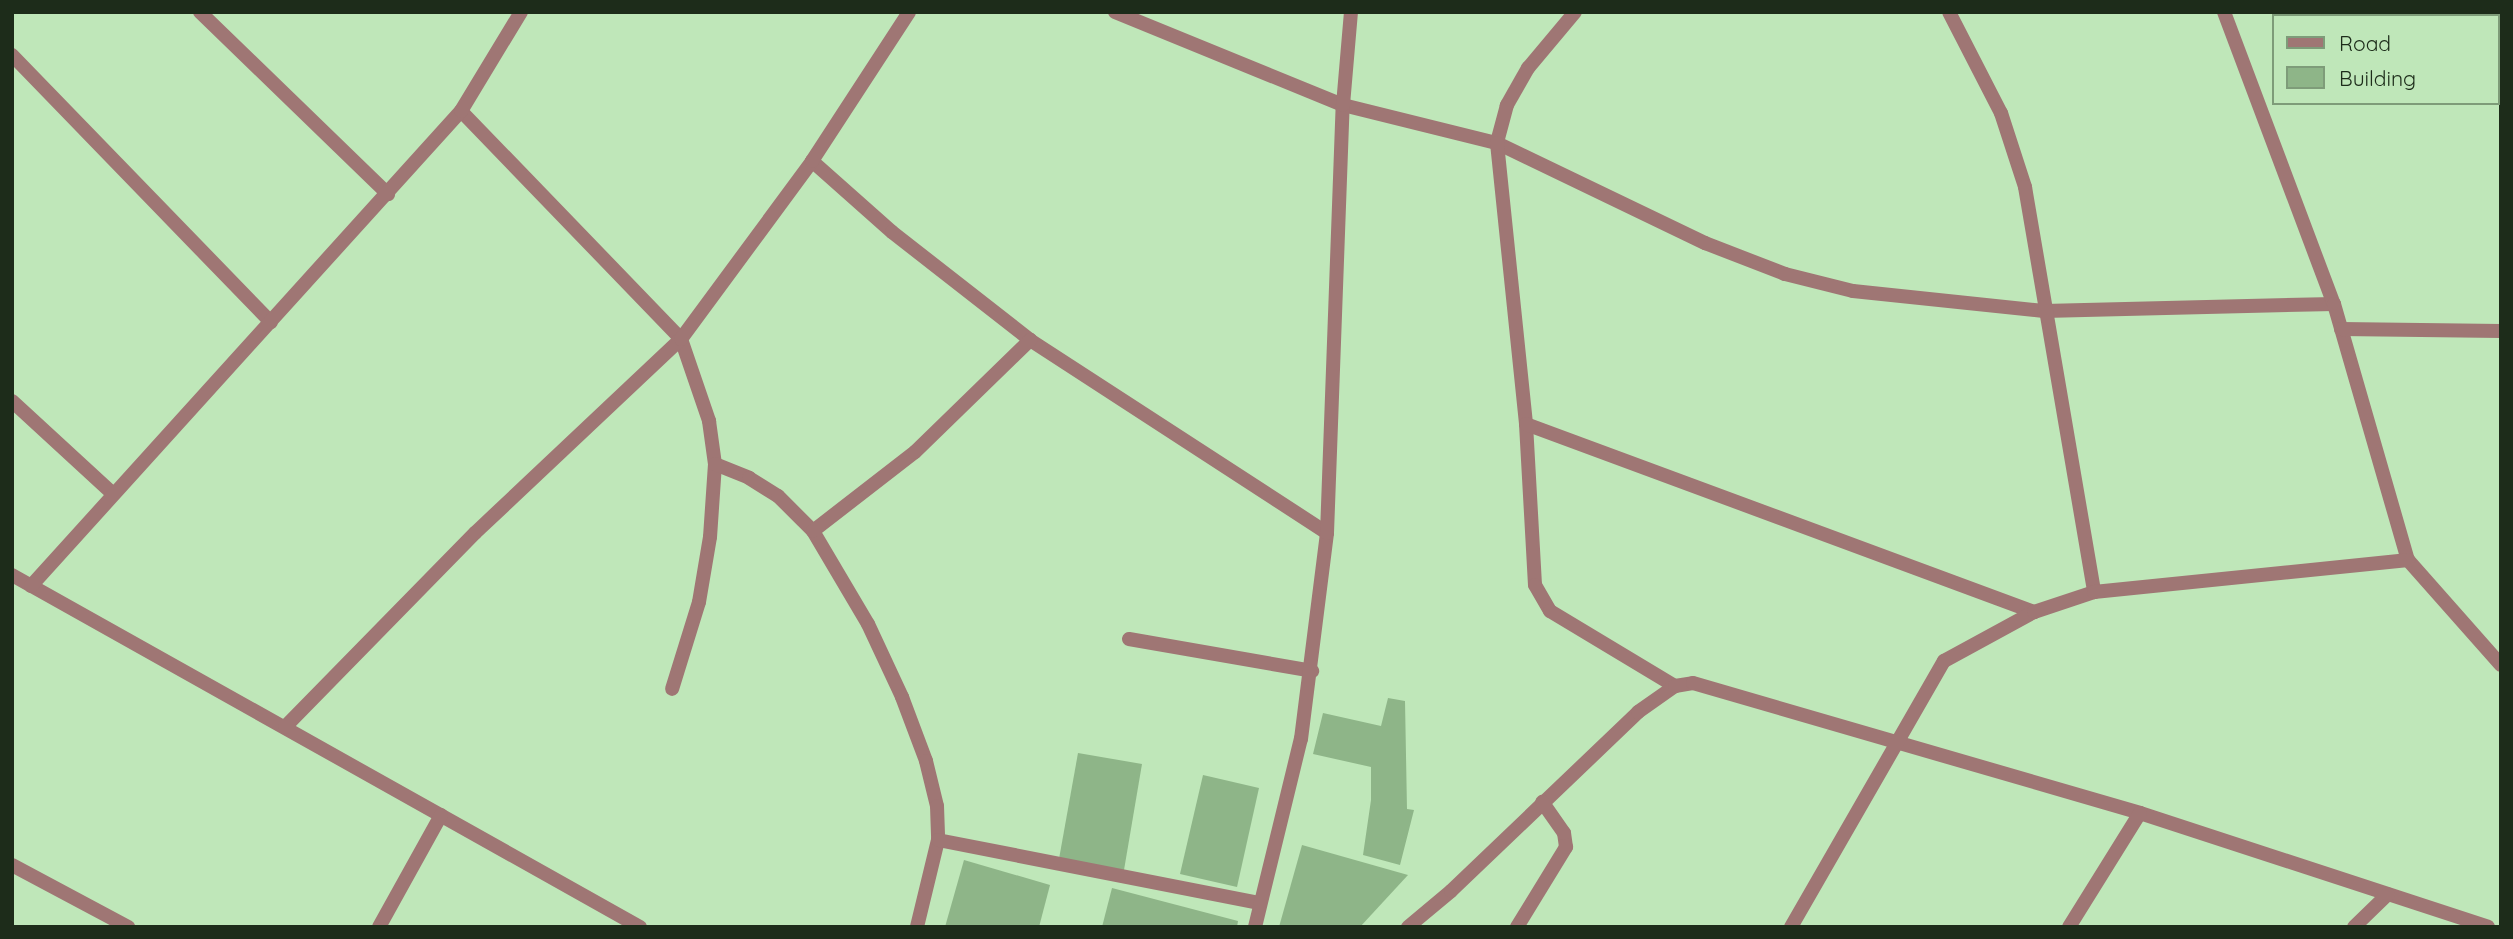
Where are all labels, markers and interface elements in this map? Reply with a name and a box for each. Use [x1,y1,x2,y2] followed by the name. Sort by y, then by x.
[2272,14,2499,105] legend
[2339,30,2391,56] text: Road
[2339,65,2416,91] text: Building

